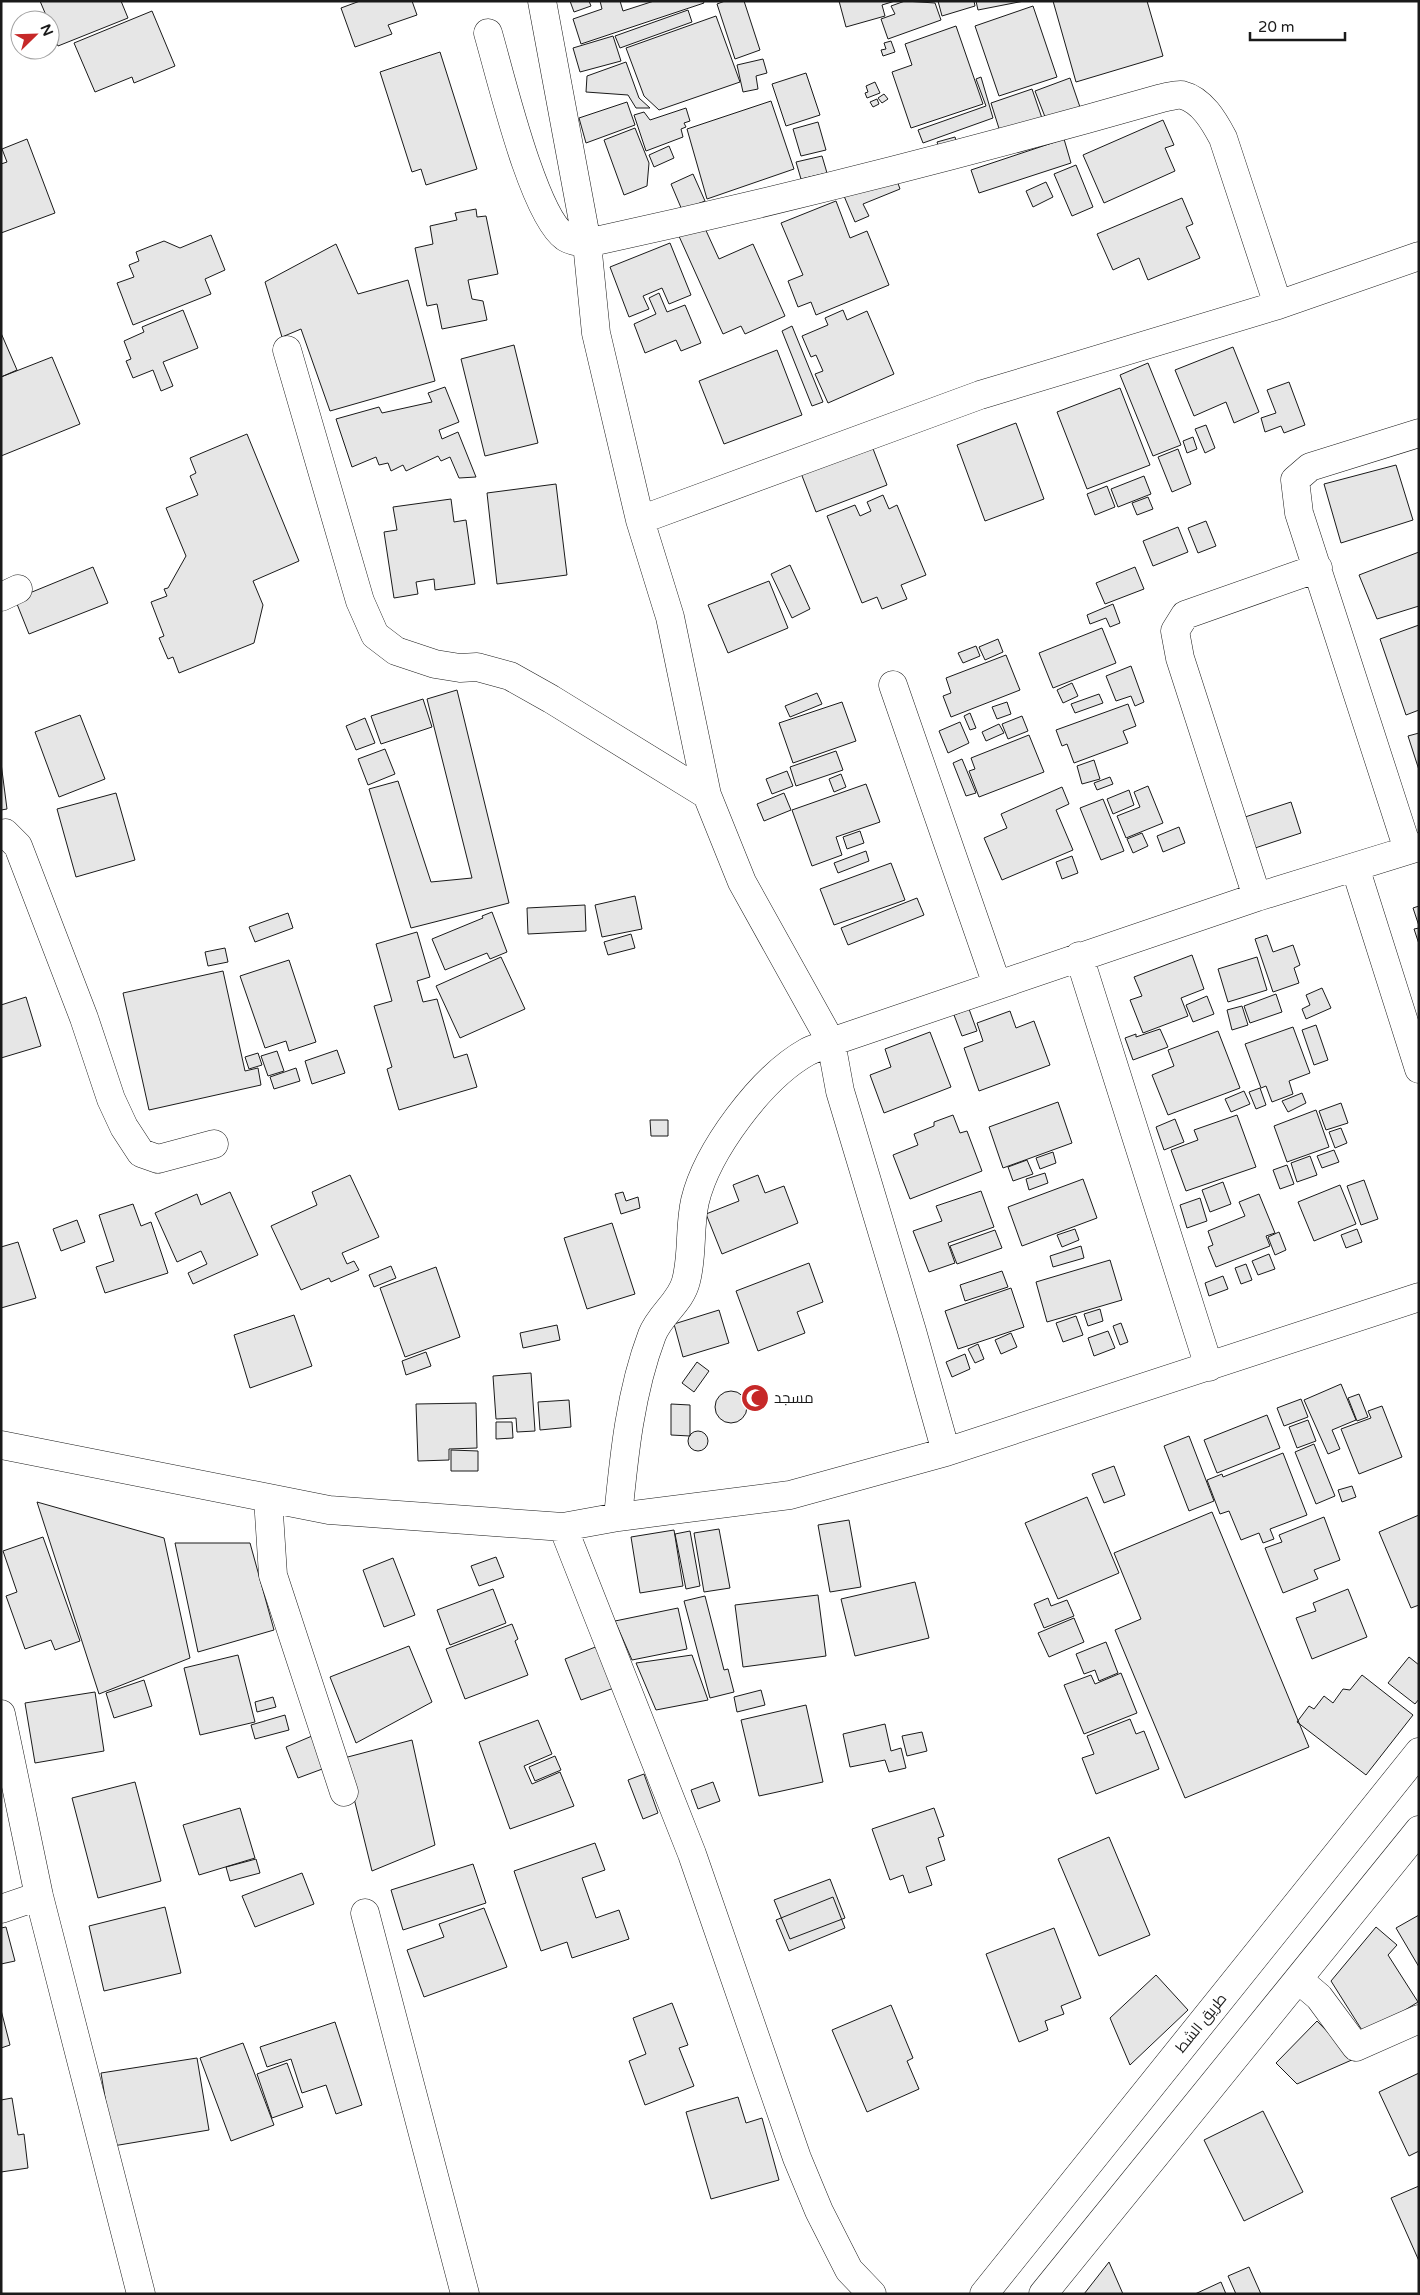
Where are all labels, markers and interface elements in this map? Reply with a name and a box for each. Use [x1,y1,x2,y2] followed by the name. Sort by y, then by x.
[10,10,60,60] north arrow
[1250,10,1345,42] scale bar
[1258,18,1295,36] text: 20 m
[36,22,57,39] text: N
[740,1383,770,1413] mosque icon: مسجد
[774,1389,814,1407] place label: مسجد
[1172,1990,1231,2057] street label: طريق الشط

